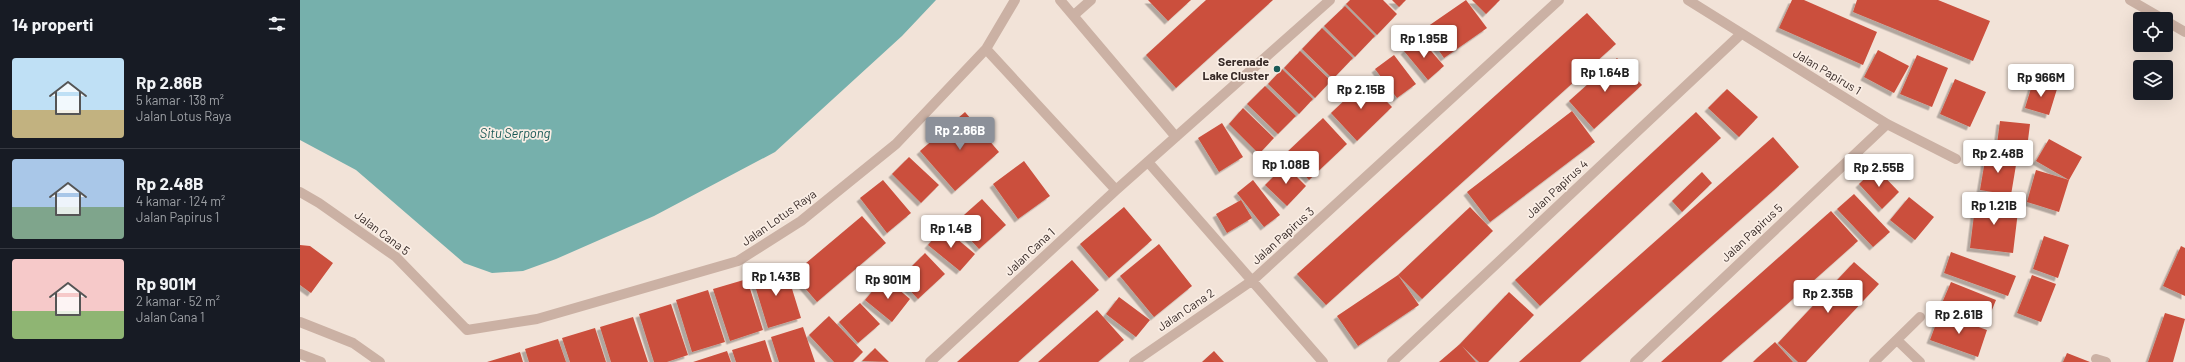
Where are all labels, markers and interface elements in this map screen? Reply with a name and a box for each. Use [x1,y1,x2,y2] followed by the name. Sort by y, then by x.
[2133,12,2173,100] map controls
[2133,12,2173,52] button: locate
[266,13,288,35] icon: filters
[12,14,93,34] text: 14 properti
[1383,25,1465,59] pin: Rp 1.95B
[1400,30,1448,46] text: Rp 1.95B
[1791,45,1864,97] street label: Jalan Papirus 1
[1203,54,1269,82] place label: Serenade Lake Cluster
[1564,59,1646,93] pin: Rp 1.64B
[2133,60,2173,100] button: layers
[1272,64,1282,74] marker: Serenade Lake Cluster
[1581,64,1629,80] text: Rp 1.64B
[2004,64,2078,98] pin: Rp 966M
[2017,69,2065,85] text: Rp 966M
[136,72,202,92] text: Rp 2.86B
[44,74,92,122] icon: home
[1320,76,1402,110] pin: Rp 2.15B
[1337,81,1385,97] text: Rp 2.15B
[136,92,224,108] text: 5 kamar · 138 m²
[136,108,231,124] text: Jalan Lotus Raya
[919,117,1001,151] pin: Rp 2.86B
[935,122,985,138] text: Rp 2.86B
[480,125,550,141] water label: Situ Serpong
[1957,140,2039,174] pin: Rp 2.48B
[1972,145,2024,161] text: Rp 2.48B
[1245,151,1327,185] pin: Rp 1.08B
[1838,154,1920,188] pin: Rp 2.55B
[1262,156,1310,172] text: Rp 1.08B
[1523,156,1590,220] street label: Jalan Papirus 4
[1854,159,1904,175] text: Rp 2.55B
[136,173,204,193] text: Rp 2.48B
[44,175,92,223] icon: home
[738,186,818,248] street label: Jalan Lotus Raya
[1953,192,2035,226] pin: Rp 1.21B
[136,193,225,209] text: 4 kamar · 124 m²
[1971,197,2017,213] text: Rp 1.21B
[1718,200,1785,264] street label: Jalan Papirus 5
[1248,204,1316,267] street label: Jalan Papirus 3
[352,207,413,257] street label: Jalan Cana 5
[136,209,219,225] text: Jalan Papirus 1
[914,215,988,249] pin: Rp 1.4B
[930,220,972,236] text: Rp 1.4B
[1001,225,1057,278] street label: Jalan Cana 1
[735,263,817,297] pin: Rp 1.43B
[851,266,925,300] pin: Rp 901M
[751,268,801,284] text: Rp 1.43B
[865,271,911,287] text: Rp 901M
[136,273,196,293] text: Rp 901M
[44,275,92,323] icon: home
[1787,280,1869,314] pin: Rp 2.35B
[1154,285,1217,333] street label: Jalan Cana 2
[1803,285,1853,301] text: Rp 2.35B
[136,293,220,309] text: 2 kamar · 52 m²
[1918,301,2000,335] pin: Rp 2.61B
[1935,306,1983,322] text: Rp 2.61B
[136,309,205,325] text: Jalan Cana 1

